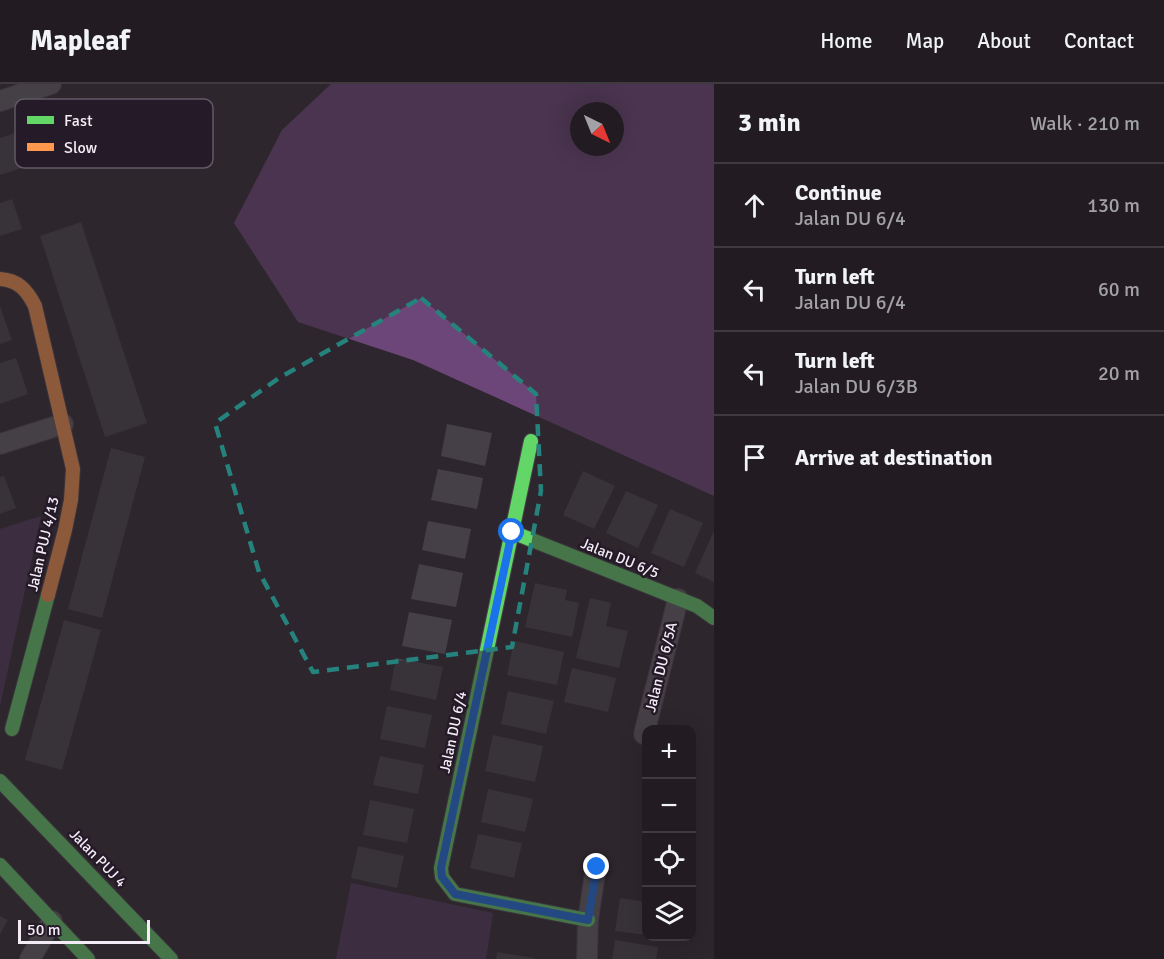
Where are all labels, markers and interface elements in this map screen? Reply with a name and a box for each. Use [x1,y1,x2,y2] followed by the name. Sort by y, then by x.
[30,24,130,58] text: Mapleaf
[820,28,873,54] text: Home
[906,28,944,54] text: Map
[977,28,1031,54] text: About
[1064,28,1134,54] text: Contact
[15,99,213,168] legend
[570,102,624,156] north arrow
[738,107,801,139] text: 3 min
[64,111,93,131] text: Fast
[1030,111,1140,136] text: Walk · 210 m
[64,138,98,158] text: Slow
[795,179,882,206] text: Continue
[738,189,771,222] icon: ahead
[1087,193,1140,218] text: 130 m
[795,206,906,231] text: Jalan DU 6/4
[795,263,875,290] text: Turn left
[738,273,771,306] icon: left
[1098,277,1140,302] text: 60 m
[795,290,906,315] text: Jalan DU 6/4
[795,347,875,374] text: Turn left
[738,357,771,390] icon: left
[1098,361,1140,386] text: 20 m
[795,374,918,399] text: Jalan DU 6/3B
[738,441,771,474] icon: arrive
[795,444,992,471] text: Arrive at destination
[23,495,63,593] street label: Jalan PUJ 4/13
[498,518,524,544] route start
[578,534,662,582] street label: Jalan DU 6/5
[641,620,681,714] street label: Jalan DU 6/5A
[436,690,470,774] street label: Jalan DU 6/4
[642,725,696,941] map controls
[642,725,696,779] button: +
[642,779,696,833] button: −
[66,825,130,891] street label: Jalan PUJ 4
[642,833,696,887] button: locate
[583,853,609,879] route end
[642,887,696,941] button: layers
[18,917,150,944] scale bar
[27,920,61,940] text: 50 m

